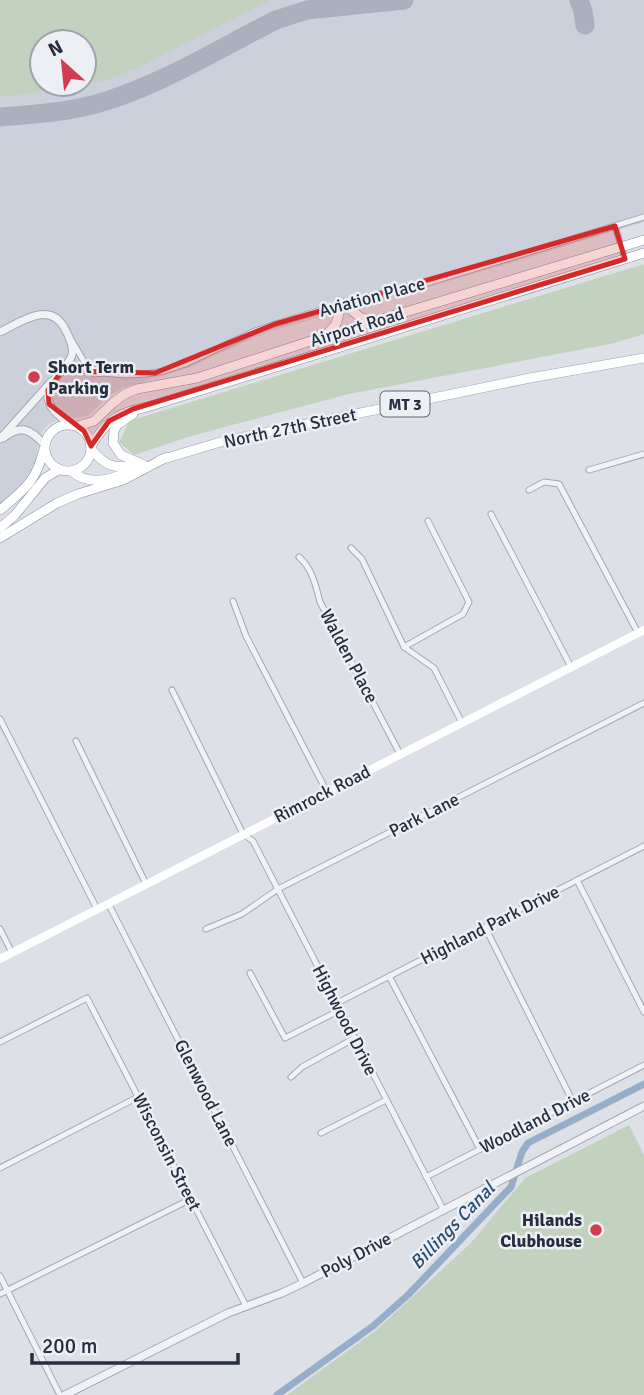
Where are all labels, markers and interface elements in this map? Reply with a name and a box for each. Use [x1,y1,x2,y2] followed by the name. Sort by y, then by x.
[28,28,98,98] north arrow
[44,35,67,62] text: N
[317,272,427,322] street label: Aviation Place
[307,302,407,352] street label: Airport Road
[48,356,134,399] place label: Short Term Parking
[26,369,42,385] marker: Short Term Parking
[380,392,430,416] road number: MT 3
[222,403,358,453] street label: North 27th Street
[315,605,383,707] street label: Walden Place
[270,760,374,828] street label: Rimrock Road
[385,788,463,842] street label: Park Lane
[417,880,563,970] street label: Highland Park Drive
[308,961,382,1079] street label: Highwood Drive
[170,1036,242,1150] street label: Glenwood Lane
[476,1084,594,1158] street label: Woodland Drive
[128,1089,206,1215] street label: Wisconsin Street
[405,1176,501,1274] water label: Billings Canal
[500,1209,582,1252] place label: Hilands Clubhouse
[588,1222,604,1238] marker: Hilands Clubhouse
[317,1227,395,1283] street label: Poly Drive
[32,1322,238,1366] scale bar
[42,1333,97,1359] text: 200 m

